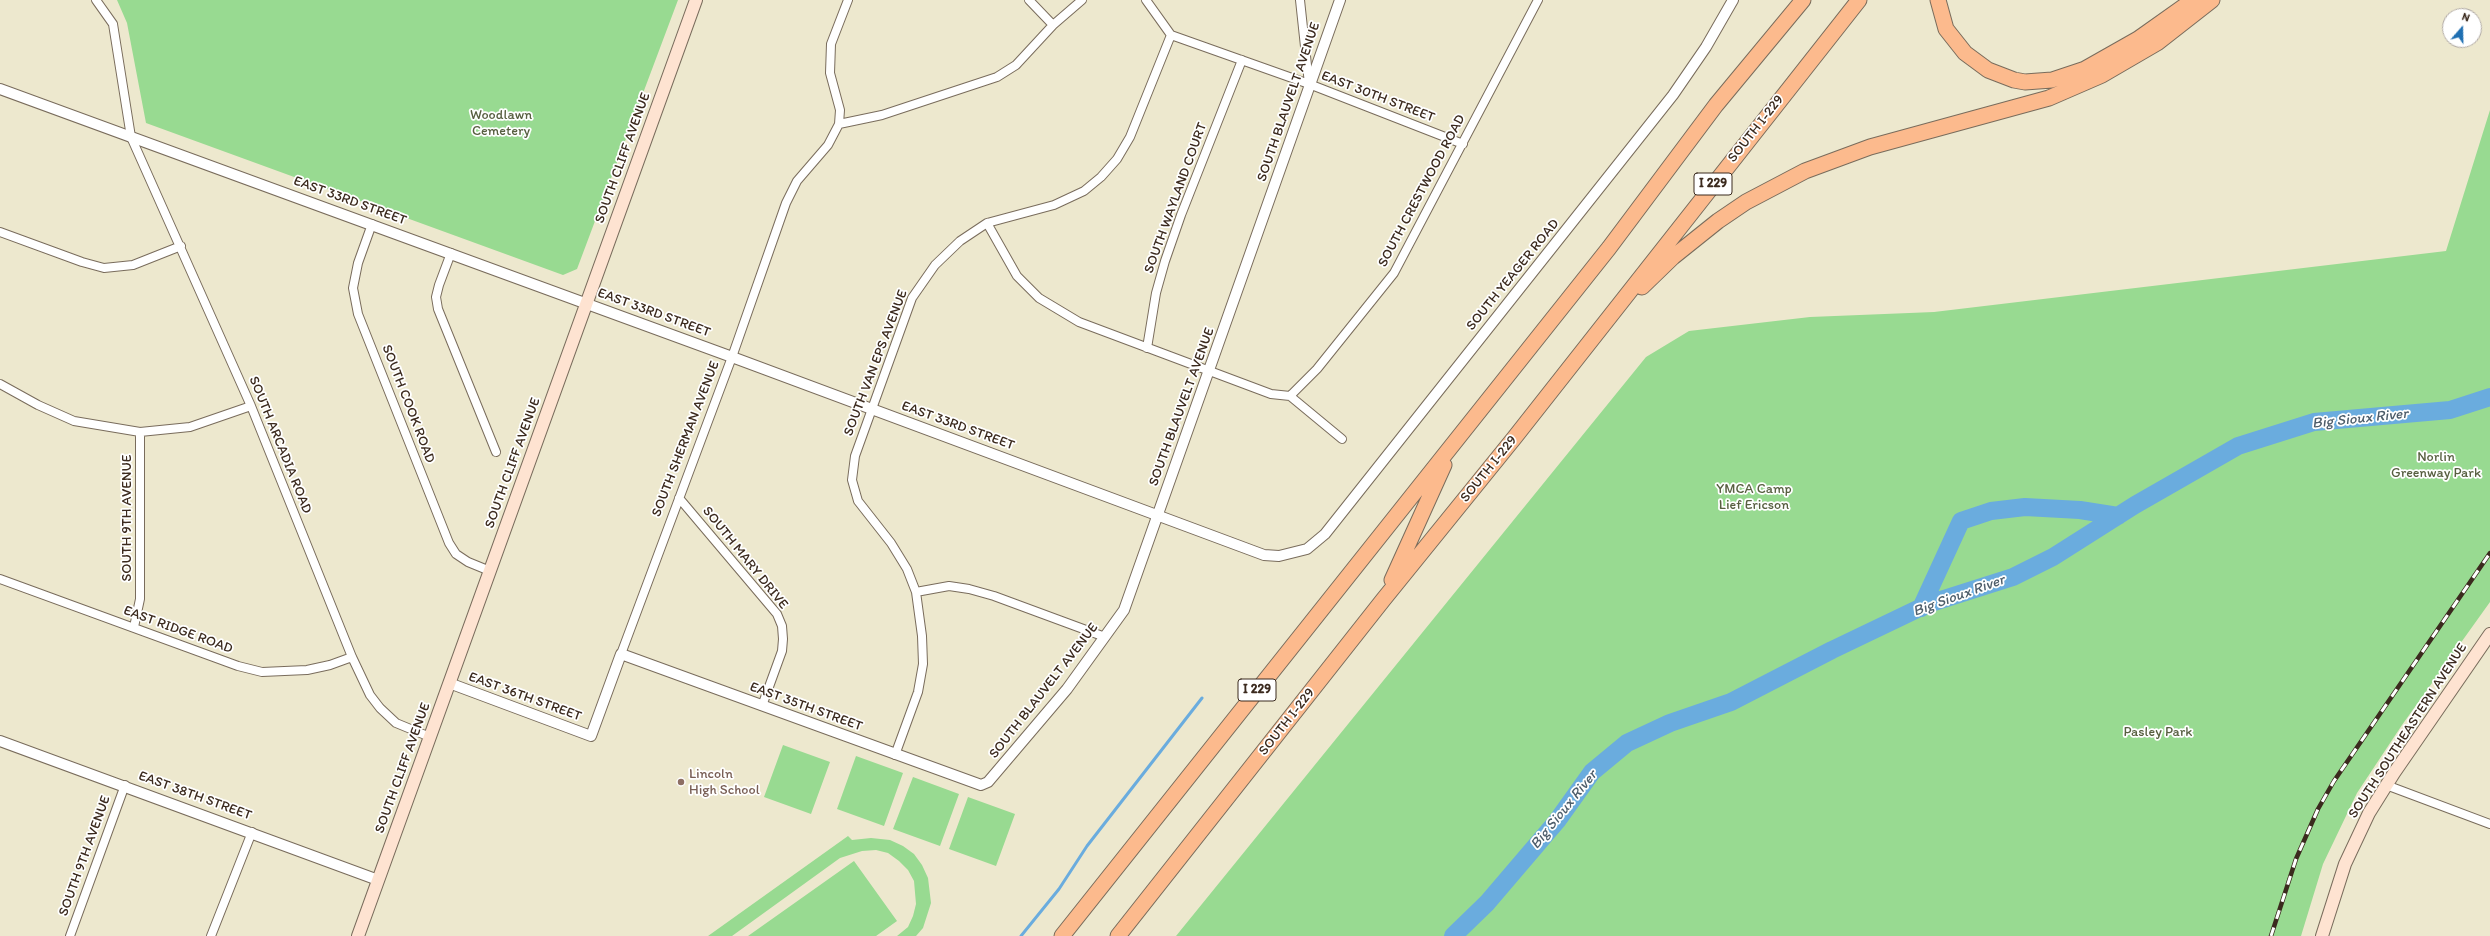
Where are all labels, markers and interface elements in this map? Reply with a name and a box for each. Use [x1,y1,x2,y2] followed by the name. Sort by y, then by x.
[2442,8,2482,48] north arrow
[2460,10,2472,25] text: N
[1254,20,1324,184] street label: SOUTH BLAUVELT AVENUE
[1319,68,1437,126] street label: EAST 30TH STREET
[592,90,654,226] street label: SOUTH CLIFF AVENUE
[1724,92,1788,166] street label: SOUTH I-229
[470,107,532,140] park label: Woodlawn Cemetery
[1375,112,1469,270] street label: SOUTH CRESTWOOD ROAD
[1141,120,1211,276] street label: SOUTH WAYLAND COURT
[291,173,409,229] street label: EAST 33RD STREET
[1694,173,1732,195] road number: I 229
[1463,216,1563,334] street label: SOUTH YEAGER ROAD
[595,285,713,341] street label: EAST 33RD STREET
[840,288,912,438] street label: SOUTH VAN EPS AVENUE
[1145,325,1219,489] street label: SOUTH BLAUVELT AVENUE
[378,342,438,466] street label: SOUTH COOK ROAD
[649,359,723,519] street label: SOUTH SHERMAN AVENUE
[245,374,315,516] street label: SOUTH ARCADIA ROAD
[482,395,544,531] street label: SOUTH CLIFF AVENUE
[899,398,1017,454] street label: EAST 33RD STREET
[2311,405,2409,433] water label: Big Sioux River
[1457,432,1521,506] street label: SOUTH I-229
[2391,449,2481,482] park label: Norlin Greenway Park
[119,454,135,582] street label: SOUTH 9TH AVENUE
[1716,481,1792,514] park label: YMCA Camp Lief Ericson
[699,503,791,613] street label: SOUTH MARY DRIVE
[1911,571,2007,621] water label: Big Sioux River
[121,602,235,658] street label: EAST RIDGE ROAD
[986,620,1102,762] street label: SOUTH BLAUVELT AVENUE
[2345,640,2471,822] street label: SOUTH SOUTHEASTERN AVENUE
[466,669,584,725] street label: EAST 36TH STREET
[747,679,865,735] street label: EAST 35TH STREET
[1238,679,1276,701] road number: I 229
[1255,685,1319,759] street label: SOUTH I-229
[372,700,434,836] street label: SOUTH CLIFF AVENUE
[2124,724,2192,740] park label: Pasley Park
[689,766,760,798] place label: Lincoln High School
[1527,767,1601,853] water label: Big Sioux River
[136,768,254,824] street label: EAST 38TH STREET
[676,777,686,787] marker: Lincoln High School
[55,793,115,919] street label: SOUTH 9TH AVENUE

